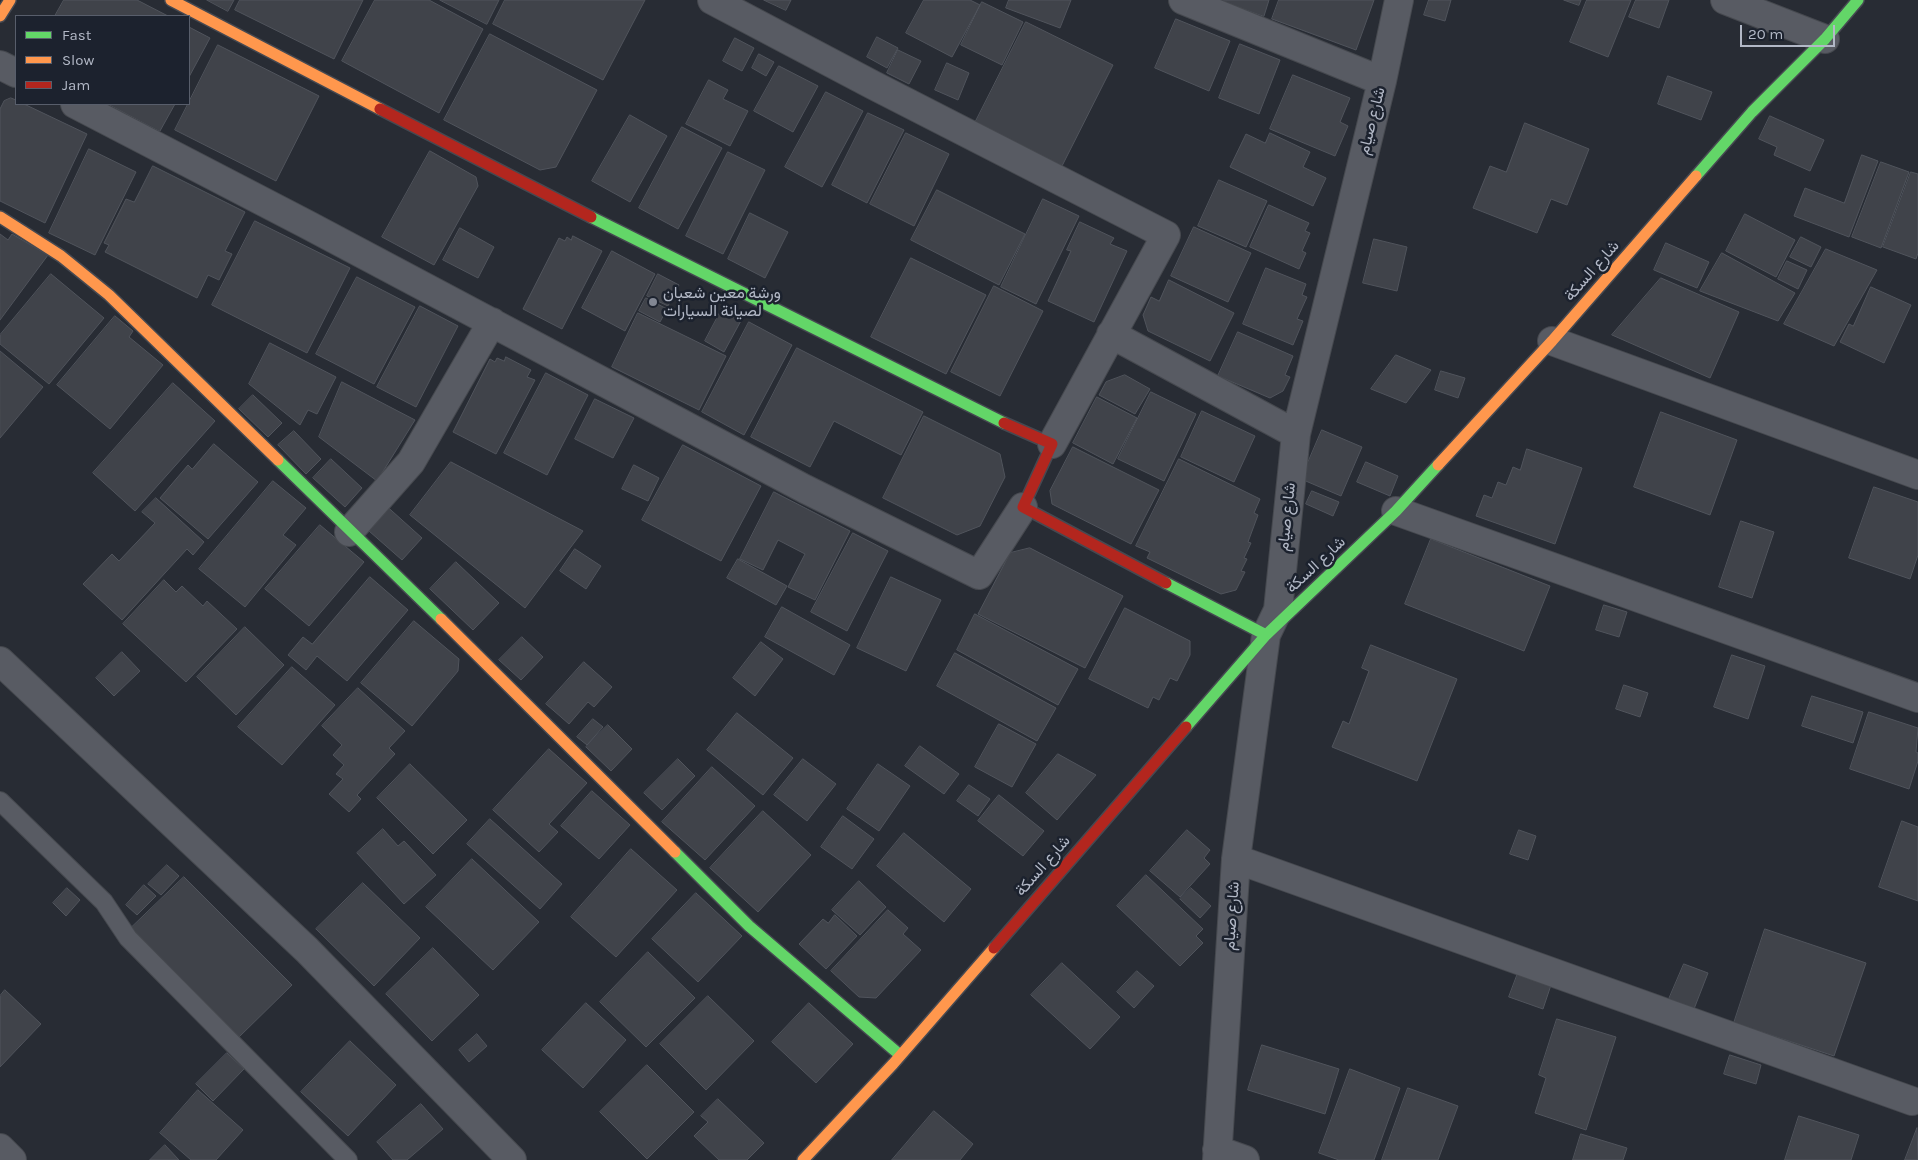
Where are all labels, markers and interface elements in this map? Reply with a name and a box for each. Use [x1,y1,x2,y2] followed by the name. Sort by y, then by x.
[15,15,190,105] legend
[1743,15,1838,47] scale bar
[1748,25,1783,43] text: 20 m
[62,26,91,44] text: Fast
[62,51,94,69] text: Slow
[62,76,90,94] text: Jam
[1354,85,1390,157] street label: شارع صيام
[1560,237,1624,305] street label: شارع السكة
[663,283,781,321] place label: ورشة معين شعبان لصيانة السيارات
[647,296,659,308] marker: ورشة معين شعبان لصيانة السيارات
[1274,482,1300,552] street label: شارع صيام
[1282,533,1350,597] street label: شارع السكة
[1011,832,1075,900] street label: شارع السكة
[1220,881,1244,951] street label: شارع صيام

